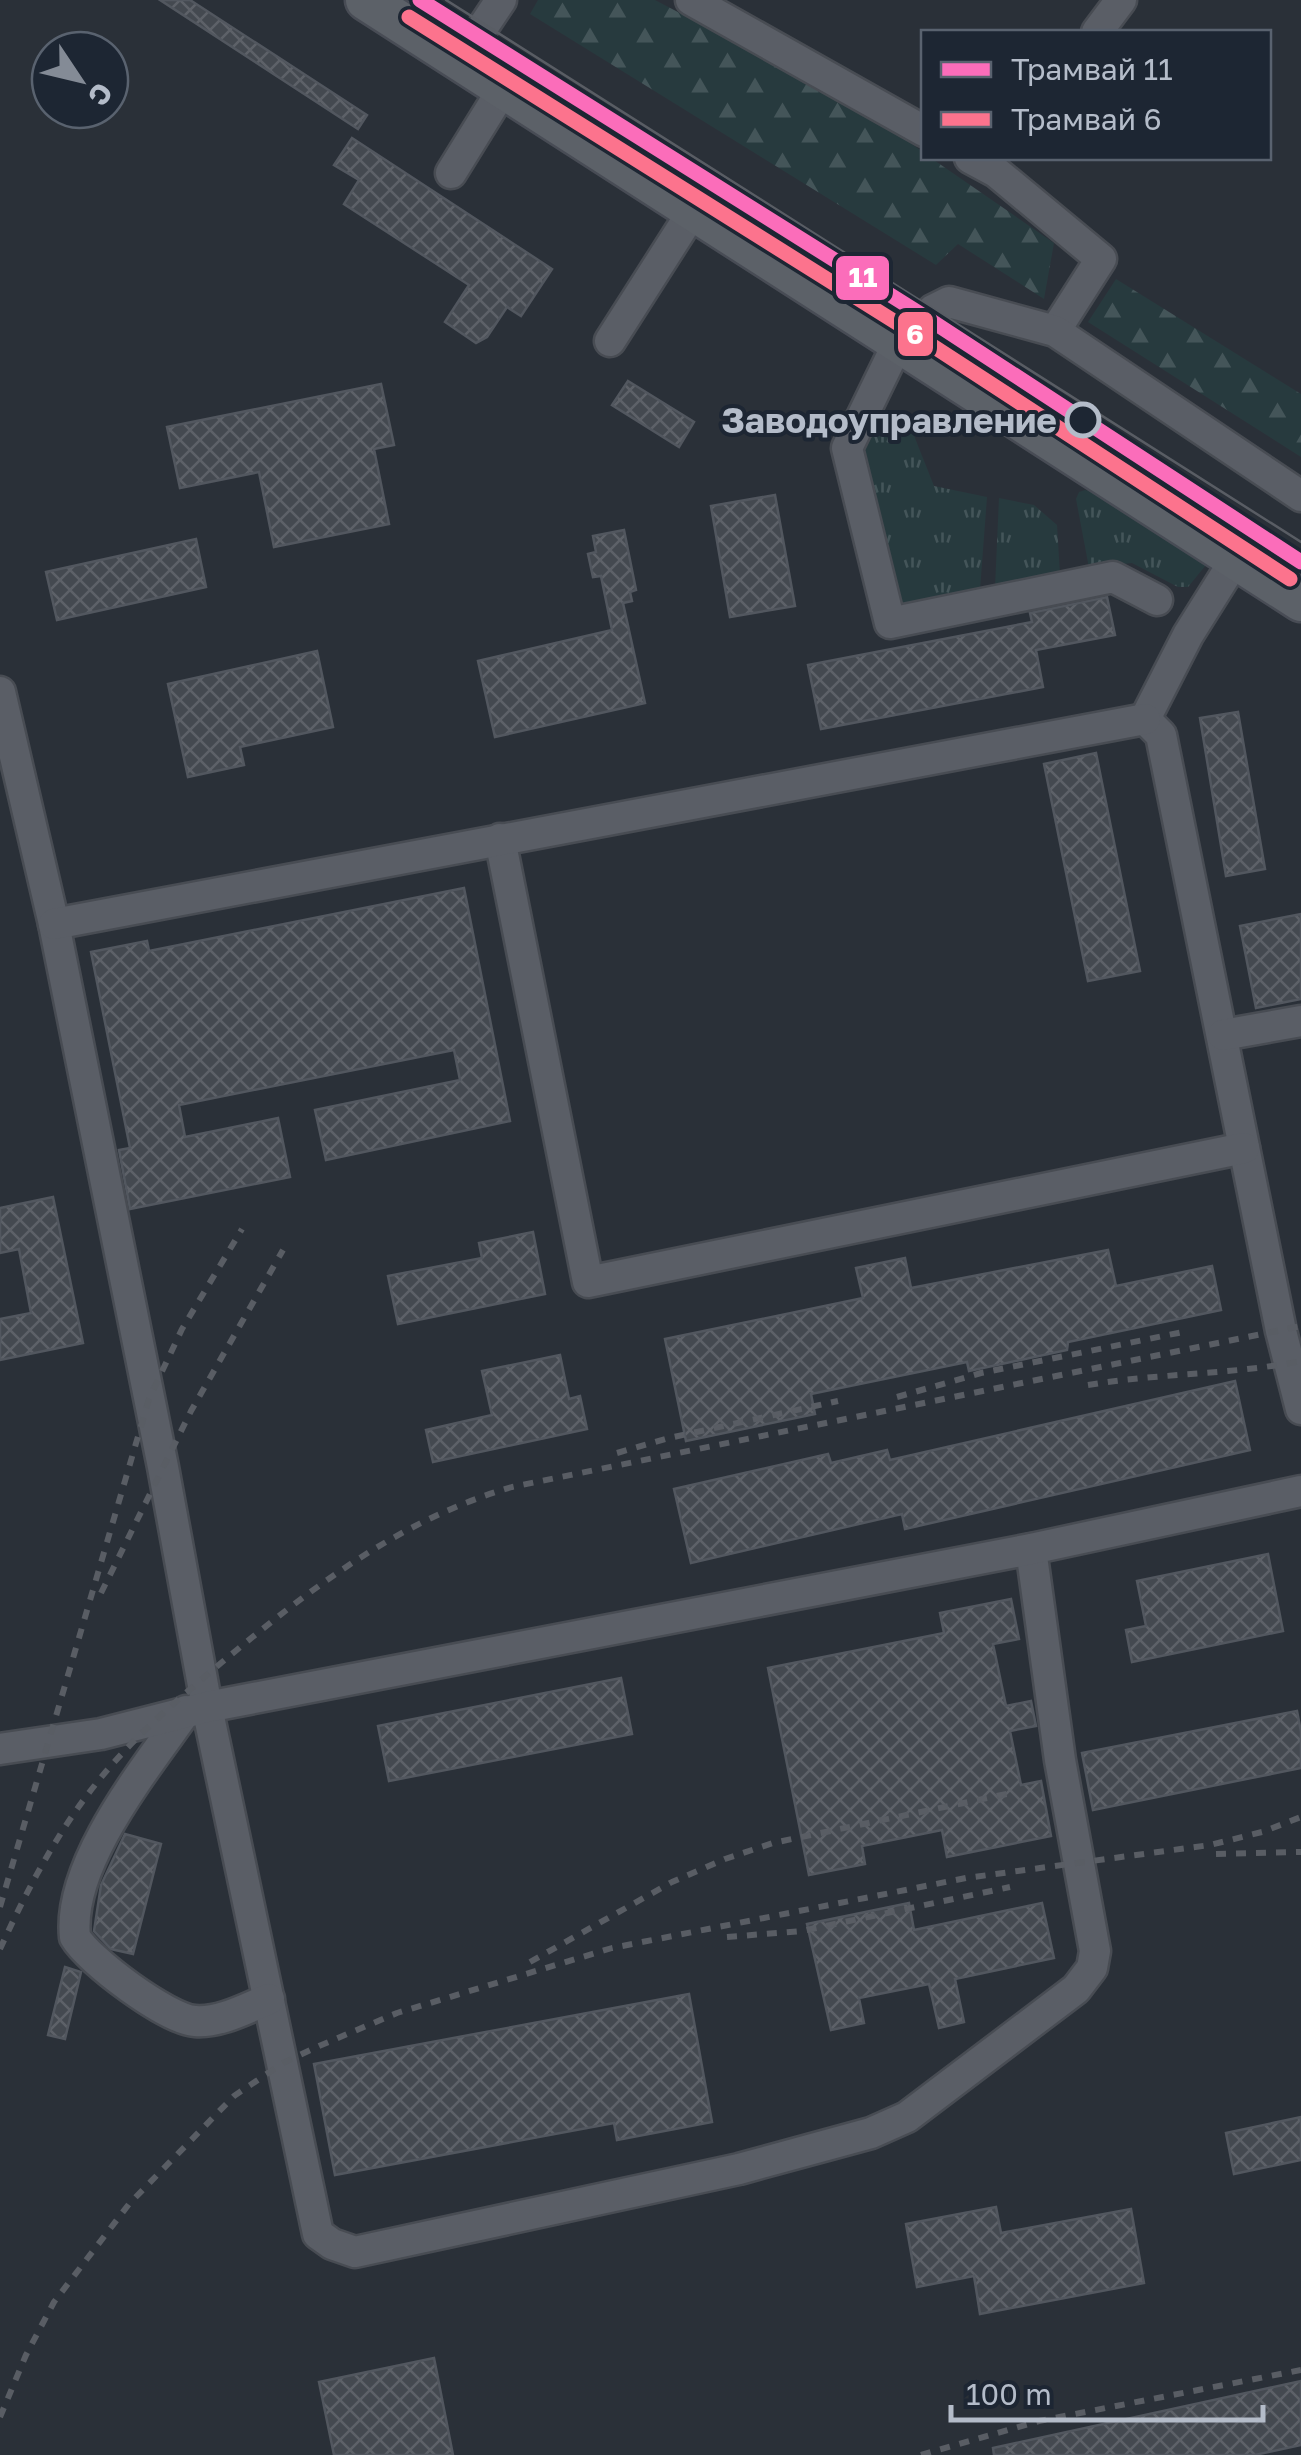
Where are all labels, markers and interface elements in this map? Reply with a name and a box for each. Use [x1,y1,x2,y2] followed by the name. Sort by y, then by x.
[30,30,130,130] north arrow
[921,30,1271,160] legend
[1011,51,1173,87] text: Трамвай 11
[82,77,120,112] text: С
[1011,101,1162,137] text: Трамвай 6
[834,254,891,302] line badge: 11
[849,260,877,293] text: 11
[896,310,935,358] line badge: 6
[906,317,924,350] text: 6
[721,399,1057,441] place label: Заводоуправление
[1066,403,1100,437] marker: Заводоуправление
[951,2360,1264,2422] scale bar
[966,2376,1052,2412] text: 100 m

